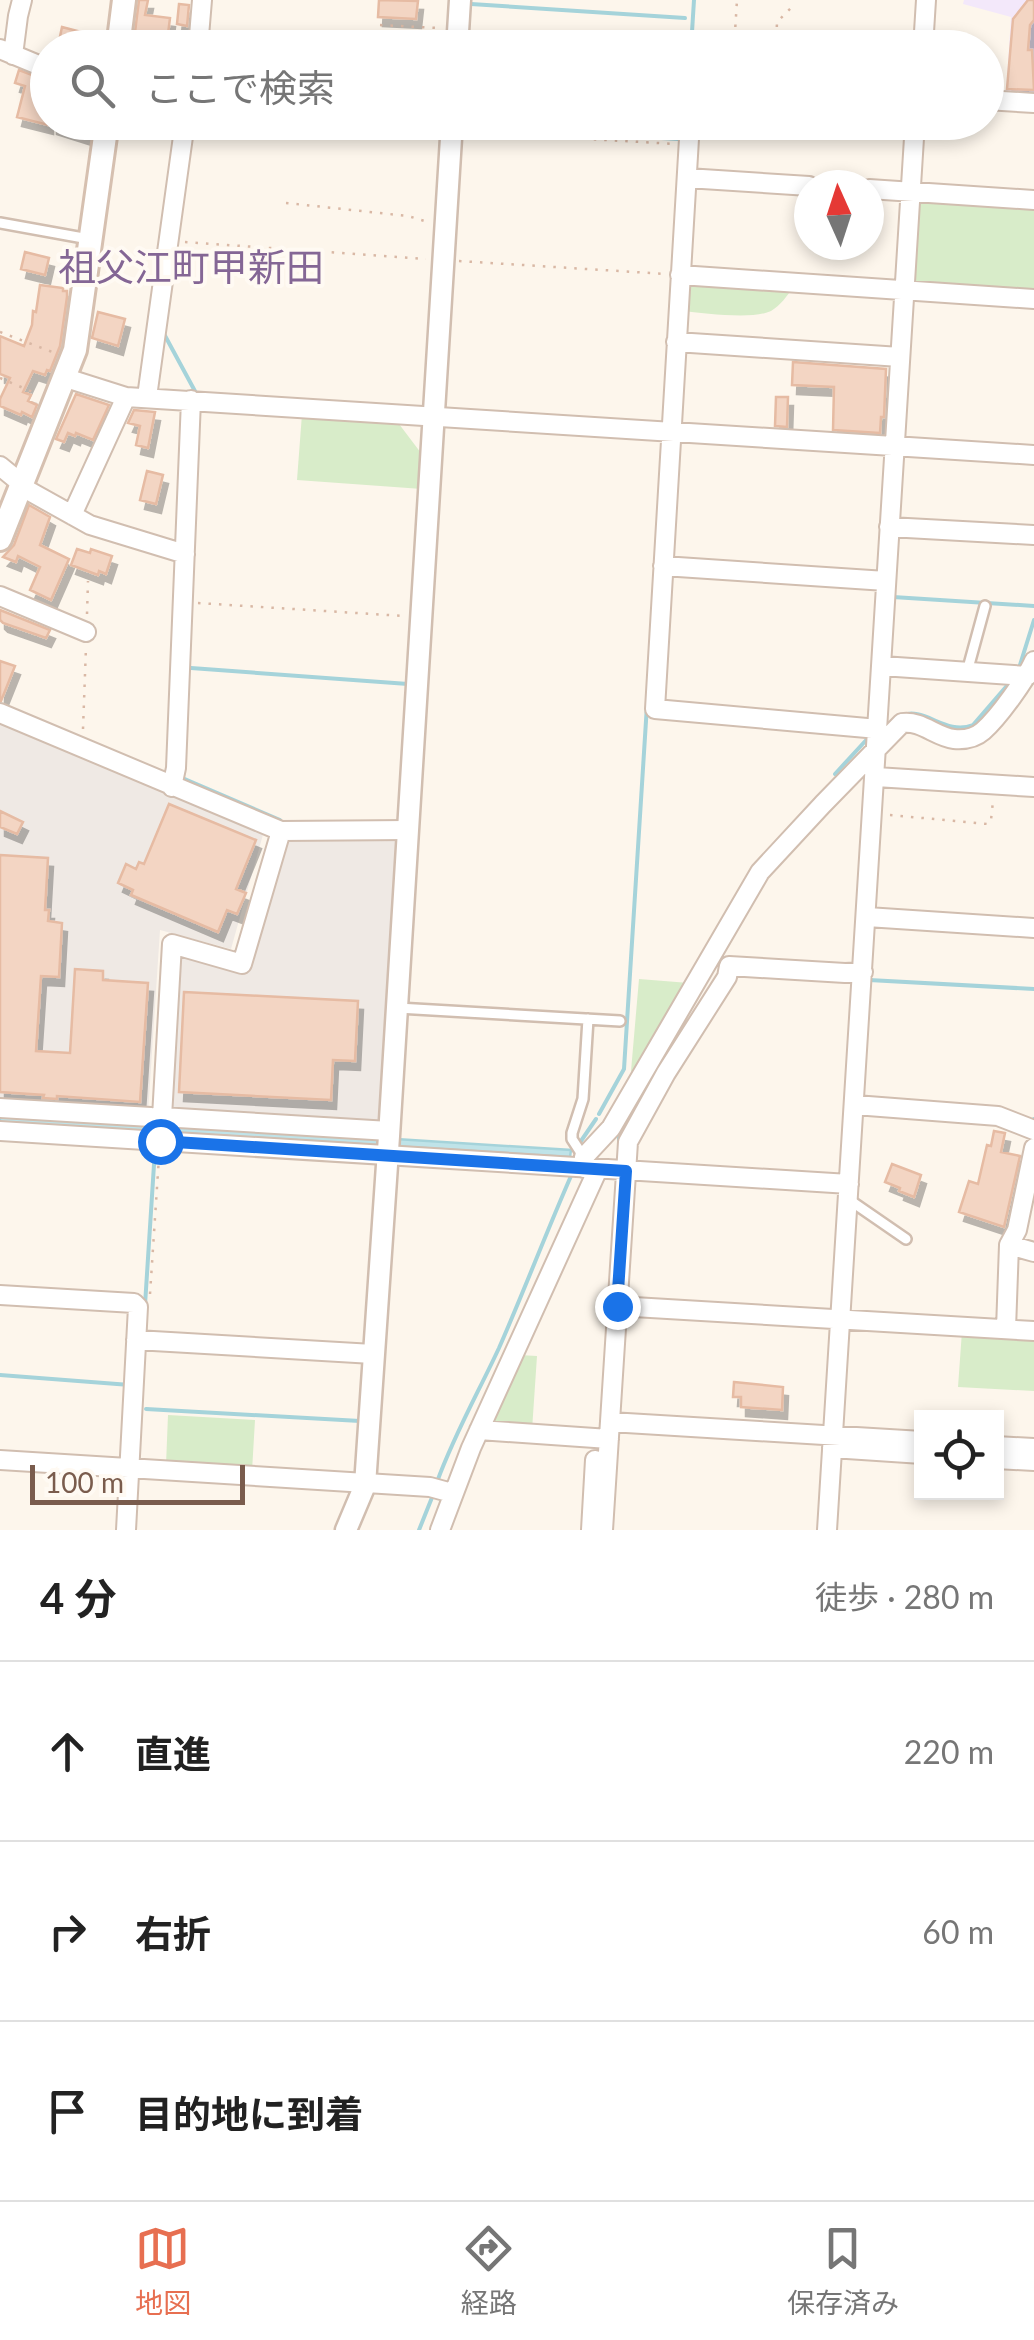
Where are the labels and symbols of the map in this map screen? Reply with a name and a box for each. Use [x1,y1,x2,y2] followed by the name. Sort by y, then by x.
[794,170,884,260] north arrow
[58,243,324,289] district label: 祖父江町甲新田
[138,1119,184,1165] route start
[595,1284,641,1330] route end
[30,1460,245,1504] scale bar

